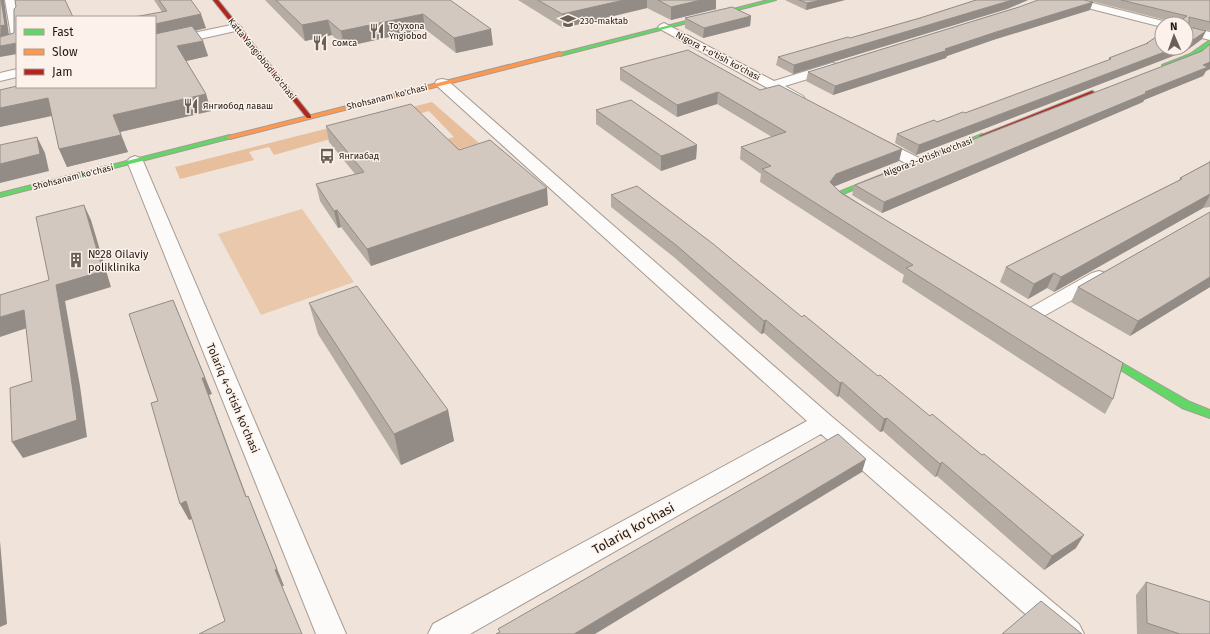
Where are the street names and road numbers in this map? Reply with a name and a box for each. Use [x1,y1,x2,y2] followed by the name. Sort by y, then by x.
[226,16,298,102] street label: Katta Yangiobod ko'chasi
[674,30,762,82] street label: Nigora 1-o'tish ko'chasi
[346,82,428,112] street label: Shohsanam ko'chasi
[882,135,974,179] street label: Nigora 2-o'tish ko'chasi
[32,162,114,192] street label: Shohsanam ko'chasi
[203,341,262,455] street label: Tolariq 4-o'tish ko'chasi
[590,500,677,557] street label: Tolariq ko'chasi

